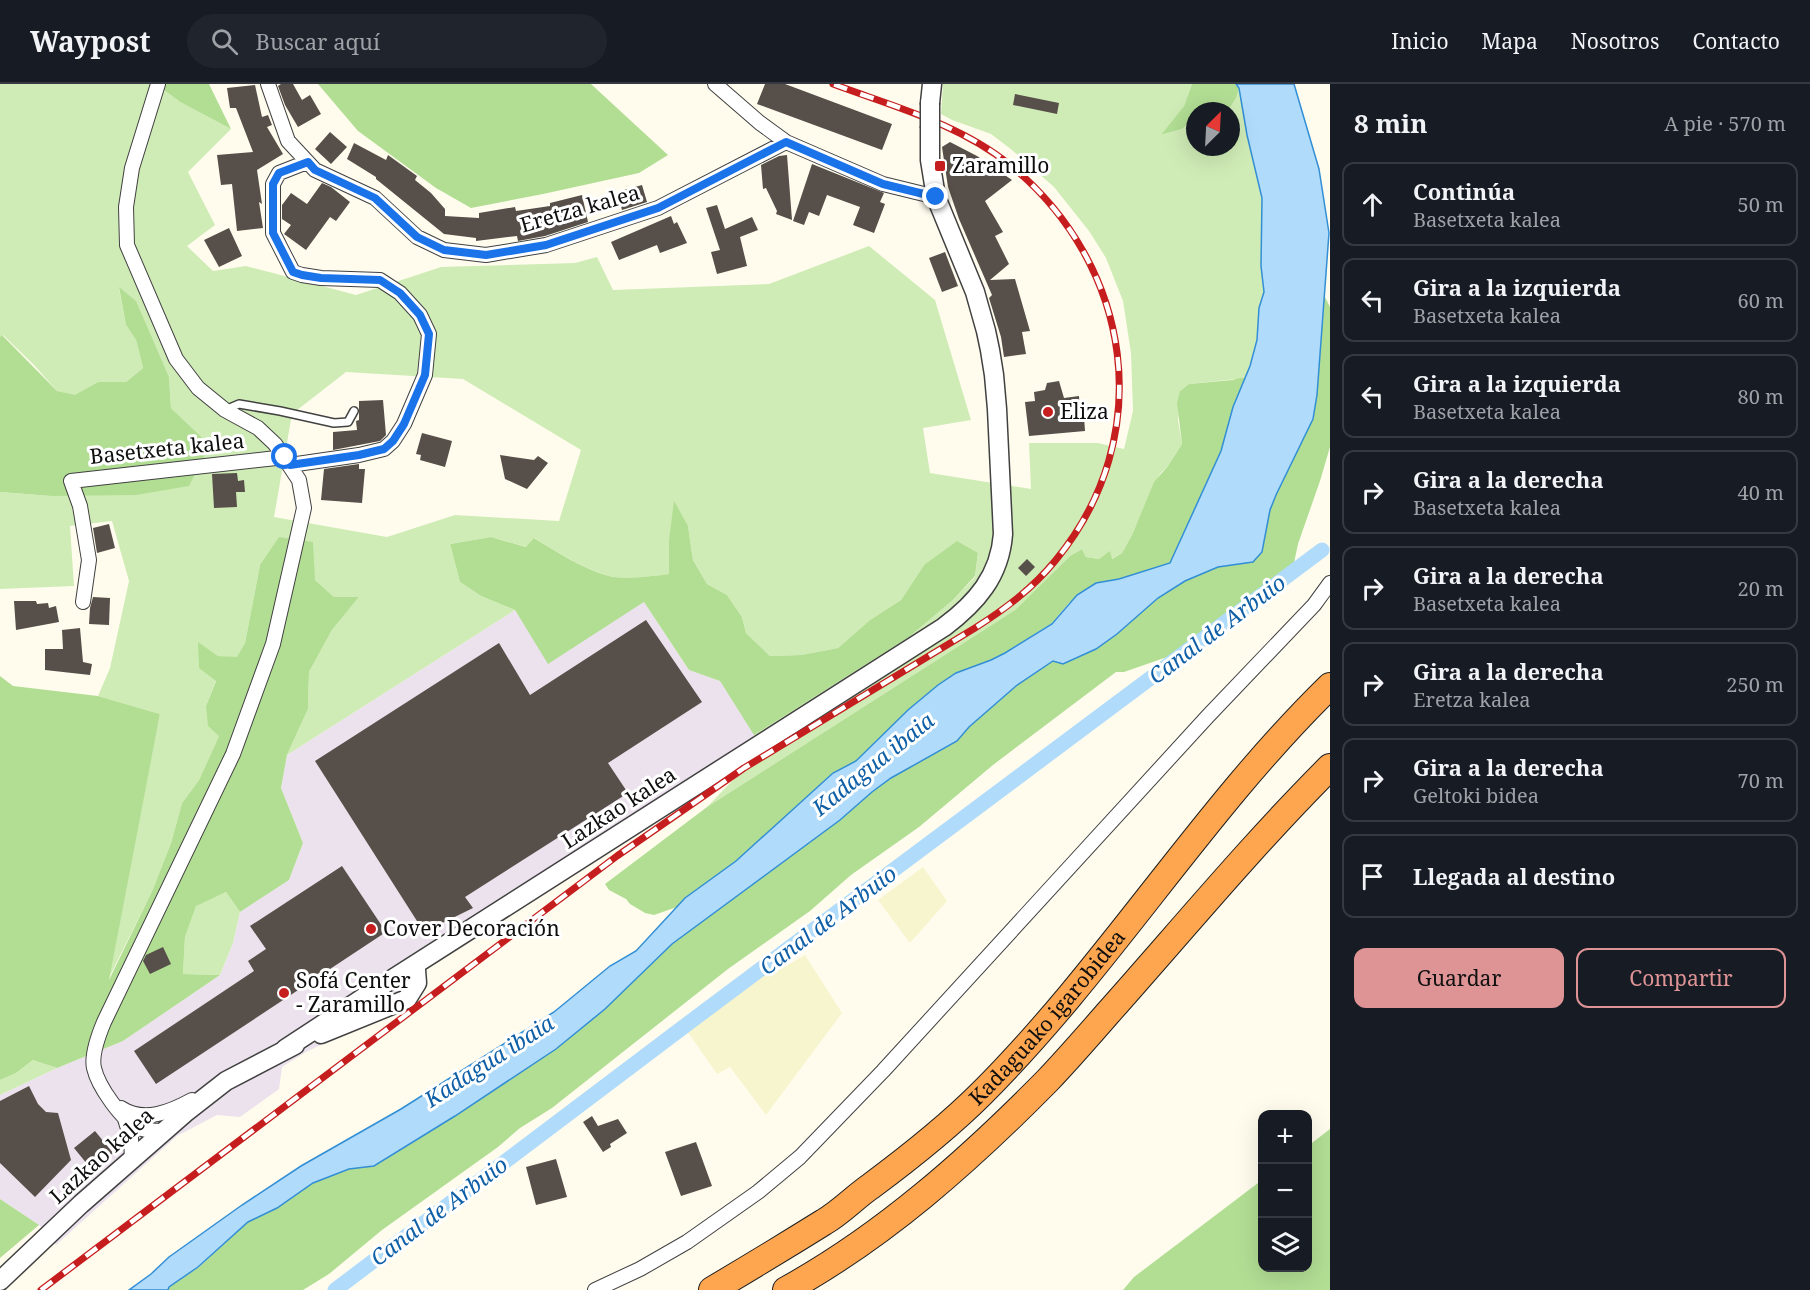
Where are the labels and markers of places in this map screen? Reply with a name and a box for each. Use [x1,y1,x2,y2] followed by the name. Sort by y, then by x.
[952,151,1049,179] place label: Zaramillo
[933,159,947,173] marker: Zaramillo
[1060,397,1109,425] place label: Eliza
[1041,405,1055,419] marker: Eliza
[383,914,560,942] place label: Cover Decoración
[364,922,378,936] marker: Cover Decoración
[296,966,411,1018] place label: Sofá Center - Zaramillo
[277,986,291,1000] marker: Sofá Center - Zaramillo

